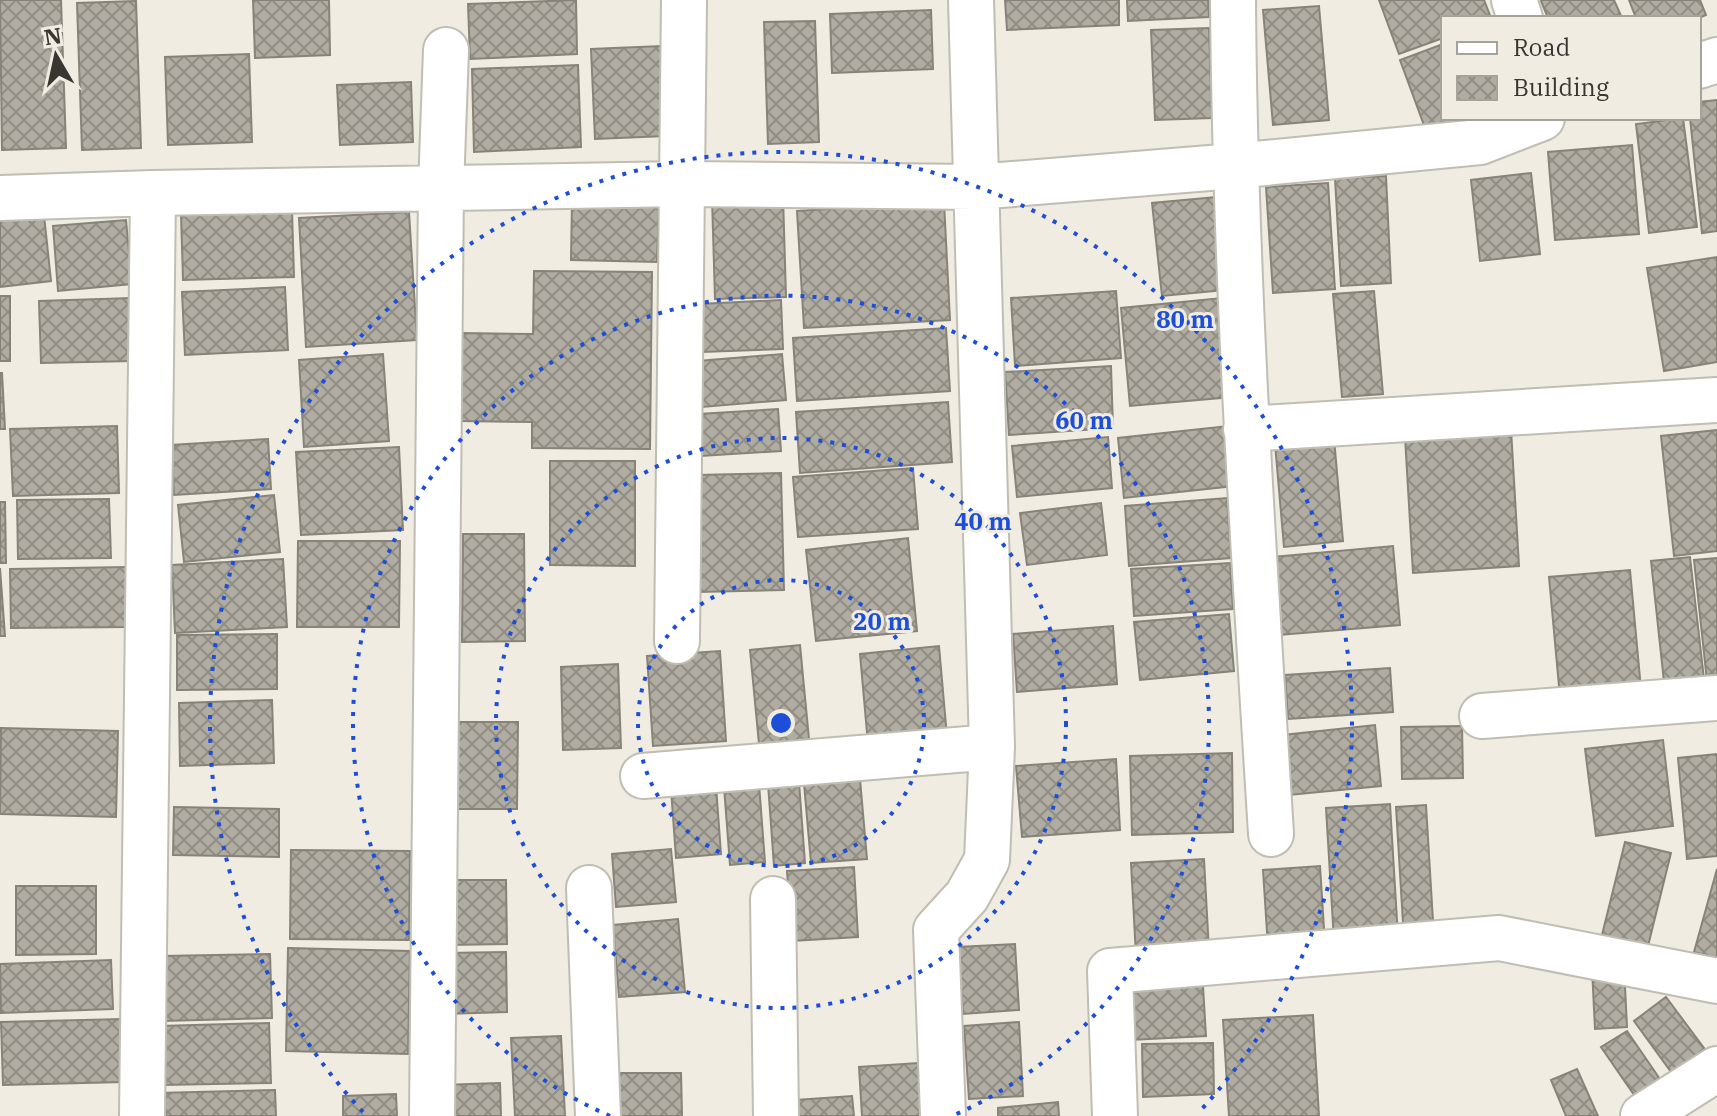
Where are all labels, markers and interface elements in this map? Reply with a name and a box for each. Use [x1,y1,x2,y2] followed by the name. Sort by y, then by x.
[16,16,96,96] north arrow
[1441,16,1701,120] legend
[42,20,64,51] text: N
[1513,31,1570,63] text: Road
[1513,71,1609,103] text: Building
[1156,303,1214,335] text: 80 m
[1055,404,1113,436] text: 60 m
[954,505,1012,537] text: 40 m
[853,605,911,637] text: 20 m
[767,709,795,737] centre of rings

